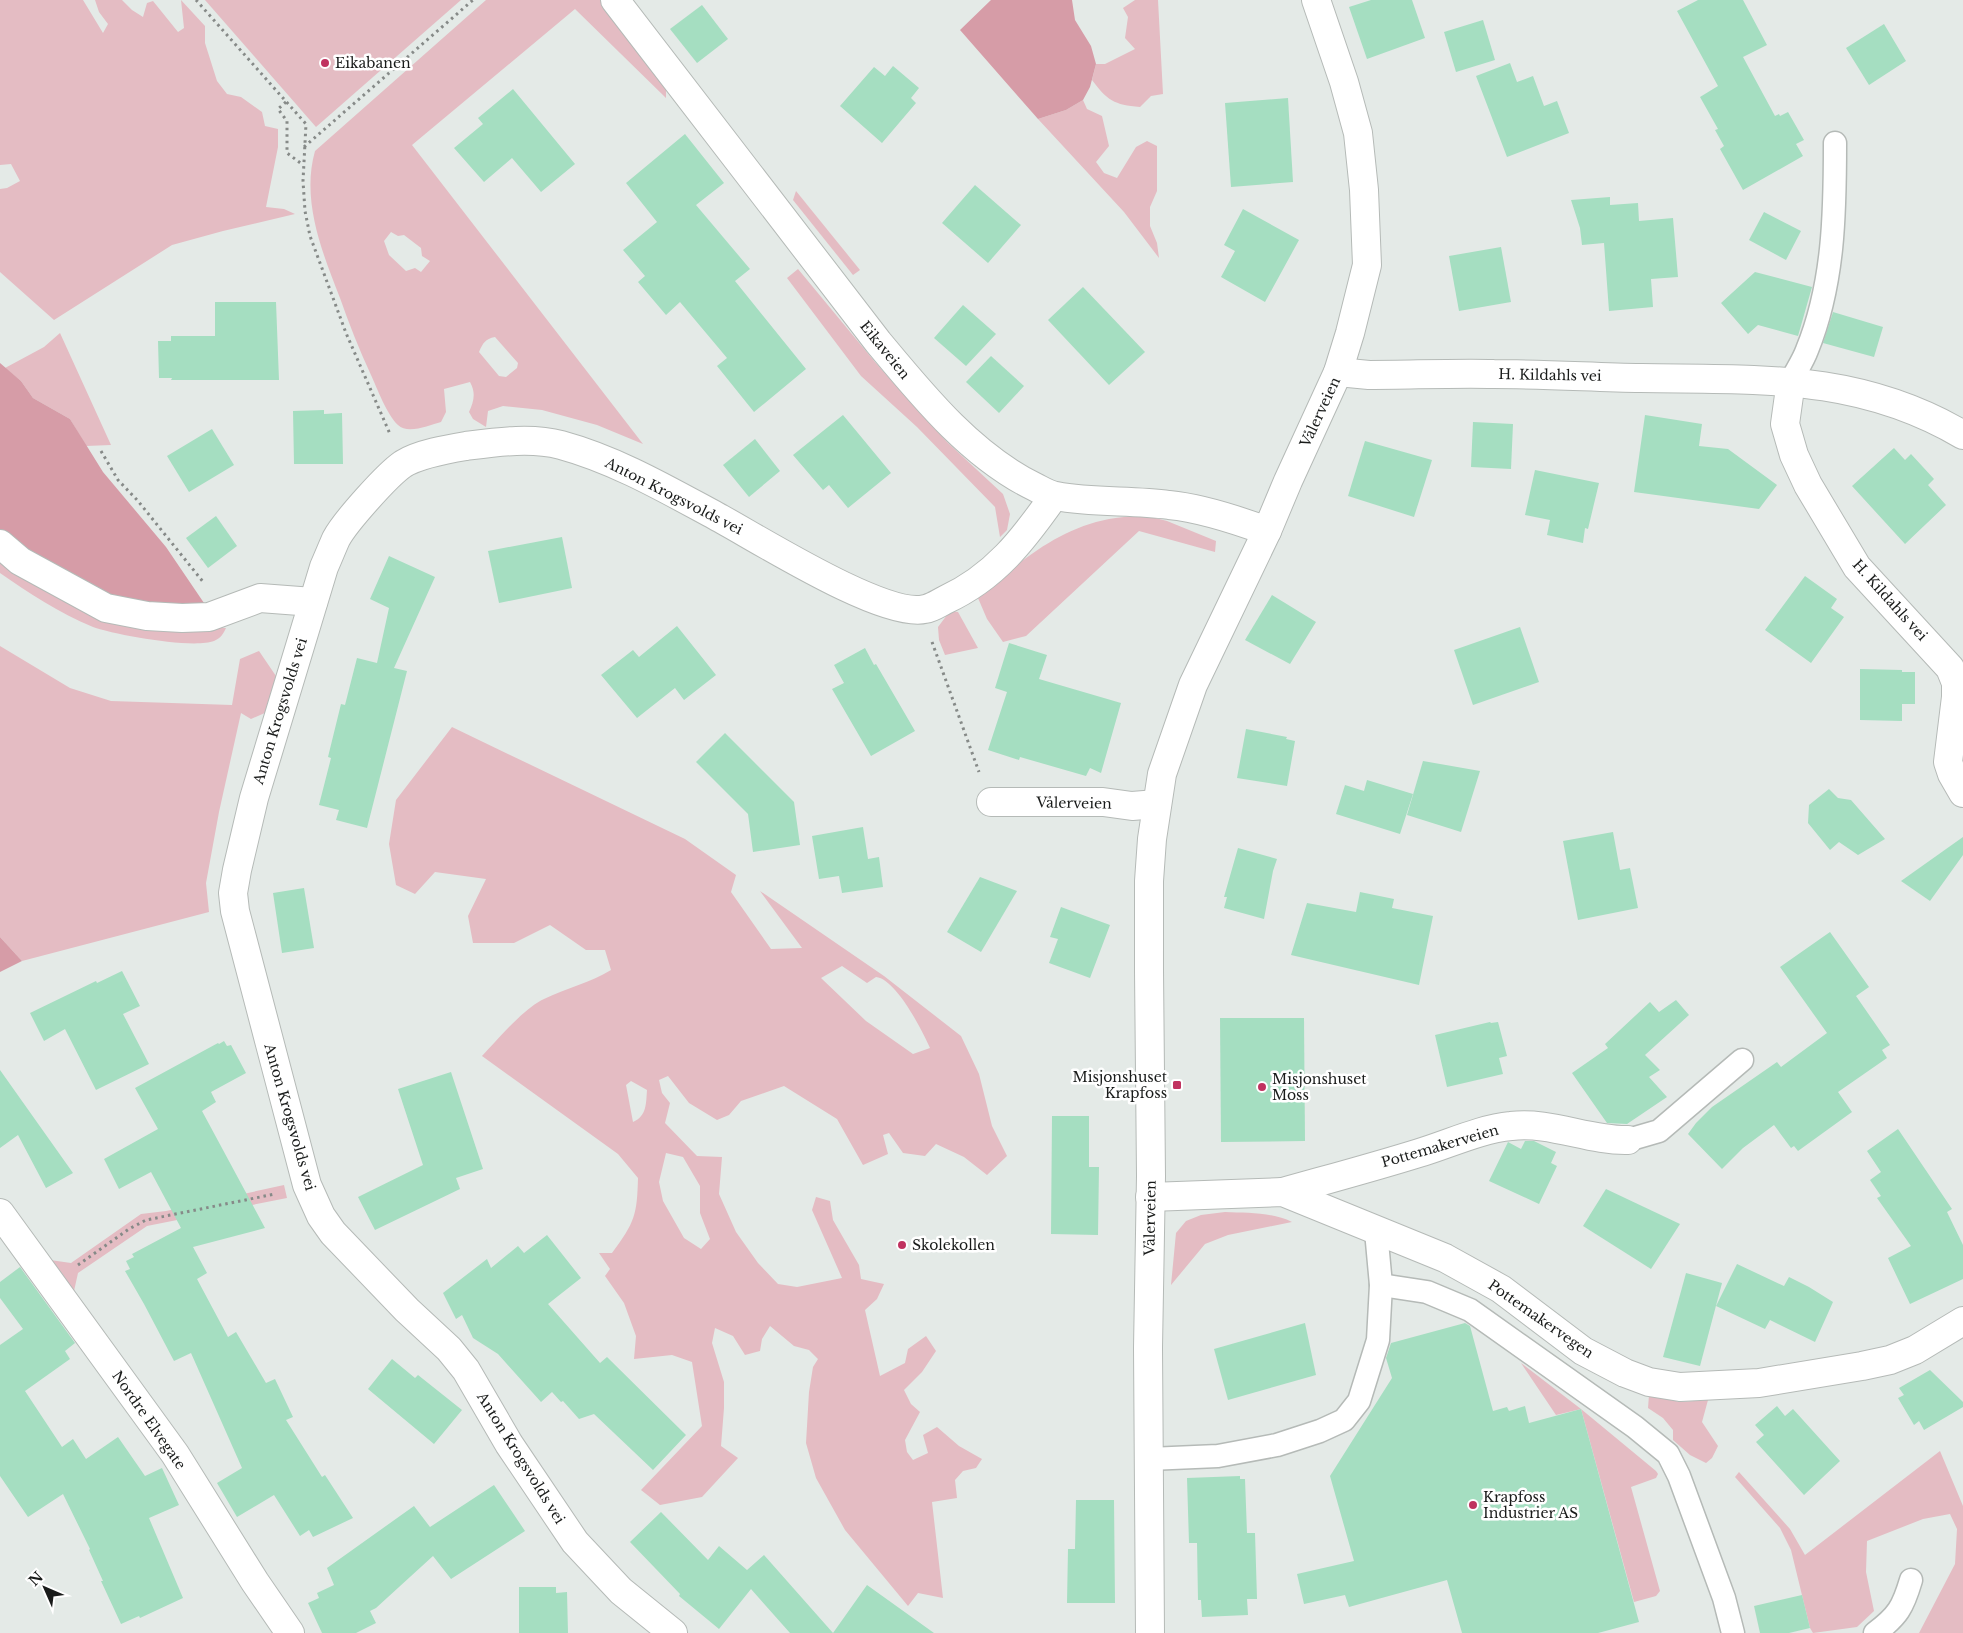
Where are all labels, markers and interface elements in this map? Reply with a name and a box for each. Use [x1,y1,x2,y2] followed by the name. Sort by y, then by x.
[335,54,411,72] place label: Eikabanen
[319,57,331,69] marker: Eikabanen
[856,317,914,383] street label: Eikaveien
[1498,365,1602,385] street label: H. Kildahls vei
[1295,374,1344,451] street label: Vålerveien
[601,453,746,539] street label: Anton Krogsvolds vei
[1849,556,1931,645] street label: H. Kildahls vei
[249,635,311,787] street label: Anton Krogsvolds vei
[1035,793,1112,813] street label: Vålerveien
[260,1040,320,1193] street label: Anton Krogsvolds vei
[1073,1068,1168,1102] place label: Misjonshuset Krapfoss
[1272,1070,1367,1104] place label: Misjonshuset Moss
[1171,1079,1183,1091] marker: Misjonshuset Krapfoss
[1256,1081,1268,1093] marker: Misjonshuset Moss
[1379,1121,1501,1171] street label: Pottemakerveien
[1140,1180,1160,1257] street label: Vålerveien
[912,1236,995,1254] place label: Skolekollen
[896,1239,908,1251] marker: Skolekollen
[1485,1276,1598,1362] street label: Pottemakervegen
[108,1367,190,1473] street label: Nordre Elvegate
[473,1388,569,1527] street label: Anton Krogsvolds vei
[1483,1488,1578,1522] place label: Krapfoss Industrier AS
[1467,1499,1479,1511] marker: Krapfoss Industrier AS
[20,1563,70,1613] north arrow
[25,1568,47,1590] text: N

